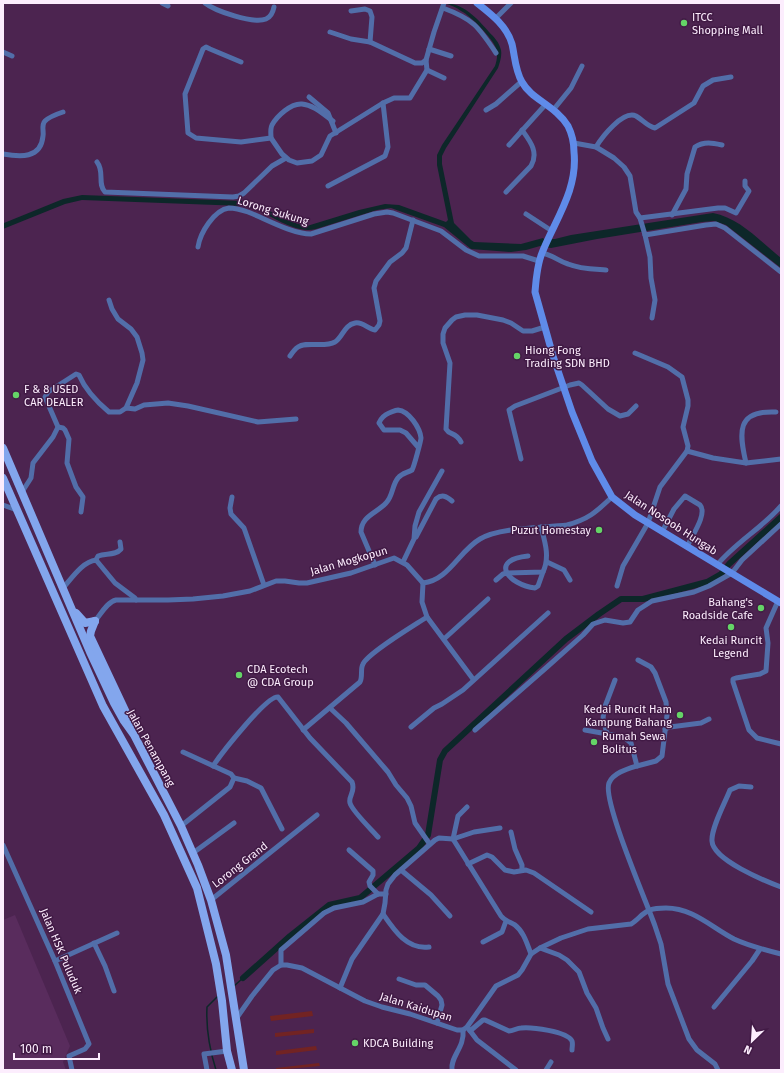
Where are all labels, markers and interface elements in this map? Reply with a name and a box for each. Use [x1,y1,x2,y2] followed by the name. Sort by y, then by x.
[692,11,763,37] place label: ITCC Shopping Mall
[679,18,689,28] marker: ITCC Shopping Mall
[236,194,310,228] street label: Lorong Sukung
[525,344,610,370] place label: Hiong Fong Trading SDN BHD
[512,351,522,361] marker: Hiong Fong Trading SDN BHD
[24,383,84,409] place label: F & 8 USED CAR DEALER
[11,390,21,400] marker: F & 8 USED CAR DEALER
[622,488,720,558] street label: Jalan Nosoob Hungab
[511,524,592,537] place label: Puzut Homestay
[594,525,604,535] marker: Puzut Homestay
[309,544,389,578] street label: Jalan Mogkopun
[682,596,753,622] place label: Bahang's Roadside Cafe
[756,603,766,613] marker: Bahang's Roadside Cafe
[726,622,736,632] marker: Kedai Runcit Legend
[700,634,762,660] place label: Kedai Runcit Legend
[247,663,314,689] place label: CDA Ecotech @ CDA Group
[234,670,244,680] marker: CDA Ecotech @ CDA Group
[583,703,672,729] place label: Kedai Runcit Ham Kampung Bahang
[124,707,178,789] street label: Jalan Penampang
[675,710,685,720] marker: Kedai Runcit Ham Kampung Bahang
[602,730,666,756] place label: Rumah Sewa Bolitus
[589,737,599,747] marker: Rumah Sewa Bolitus
[210,839,270,891] street label: Lorong Grand
[37,906,85,996] street label: Jalan HSK Puluduk
[378,990,454,1024] street label: Jalan Kaidupan
[732,1021,772,1061] north arrow
[14,1035,99,1061] scale bar
[363,1037,433,1050] place label: KDCA Building
[350,1038,360,1048] marker: KDCA Building
[20,1042,52,1056] text: 100 m
[742,1042,754,1057] text: N

